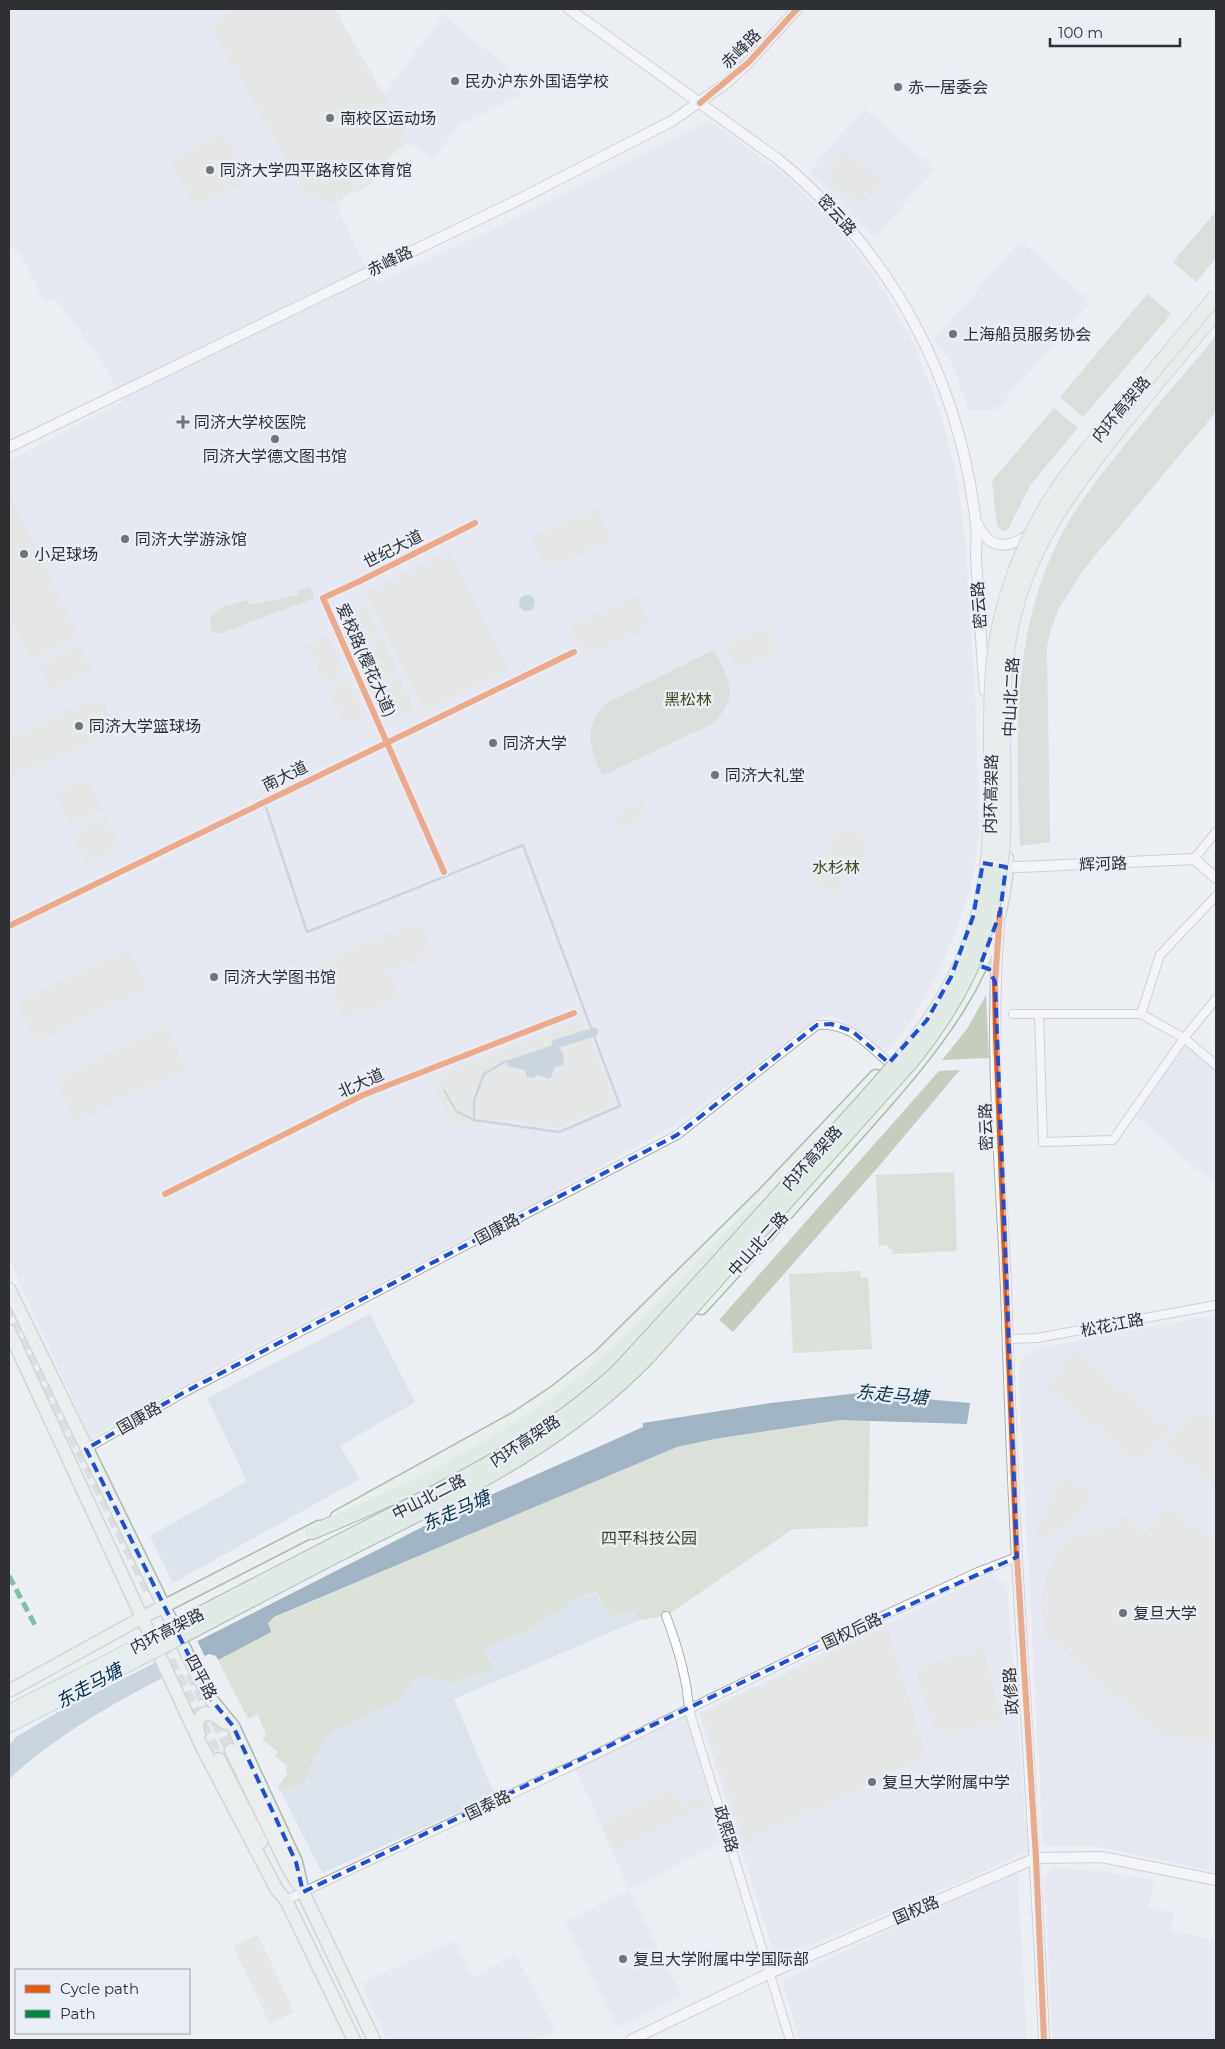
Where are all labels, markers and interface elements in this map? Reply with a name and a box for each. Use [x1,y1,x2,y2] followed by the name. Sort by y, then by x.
[1050,15,1180,47] scale bar
[1058,23,1103,42] text: 100 m
[717,25,765,73] street label: 赤峰路
[465,72,609,91] place label: 民办沪东外国语学校
[449,75,461,87] marker: 民办沪东外国语学校
[908,78,988,97] place label: 赤一居委会
[892,81,904,93] marker: 赤一居委会
[340,109,436,128] place label: 南校区运动场
[324,112,336,124] marker: 南校区运动场
[220,161,412,180] place label: 同济大学四平路校区体育馆
[204,164,216,176] marker: 同济大学四平路校区体育馆
[814,191,860,239] street label: 密云路
[364,242,416,280] street label: 赤峰路
[963,325,1091,344] place label: 上海船员服务协会
[947,328,959,340] marker: 上海船员服务协会
[1088,372,1154,446] street label: 内环高架路
[194,413,306,432] place label: 同济大学校医院
[176,415,190,429] marker: 同济大学校医院
[269,433,281,445] marker: 同济大学德文图书馆
[203,447,347,466] place label: 同济大学德文图书馆
[360,526,426,572] street label: 世纪大道
[135,530,247,549] place label: 同济大学游泳馆
[119,533,131,545] marker: 同济大学游泳馆
[34,545,98,564] place label: 小足球场
[18,548,30,560] marker: 小足球场
[968,580,990,630] street label: 密云路
[332,600,400,720] street label: 爱校路(樱花大道)
[999,657,1023,737] street label: 中山北二路
[664,690,712,709] park label: 黑松林
[89,717,201,736] place label: 同济大学篮球场
[73,720,85,732] marker: 同济大学篮球场
[503,734,567,753] place label: 同济大学
[487,737,499,749] marker: 同济大学
[981,754,1001,834] street label: 内环高架路
[259,757,311,795] street label: 南大道
[725,766,805,785] place label: 同济大礼堂
[709,769,721,781] marker: 同济大礼堂
[1079,854,1127,874] street label: 辉河路
[812,858,860,877] park label: 水杉林
[224,968,336,987] place label: 同济大学图书馆
[208,971,220,983] marker: 同济大学图书馆
[335,1065,387,1101] street label: 北大道
[976,1103,996,1151] street label: 密云路
[778,1122,846,1194] street label: 内环高架路
[724,1208,792,1280] street label: 中山北二路
[471,1209,523,1249] street label: 国康路
[1079,1310,1145,1340] street label: 松花江路
[855,1381,932,1409] water label: 东走马塘
[113,1398,165,1438] street label: 国康路
[486,1411,564,1471] street label: 内环高架路
[389,1470,469,1524] street label: 中山北二路
[419,1485,496,1536] water label: 东走马塘
[601,1529,697,1548] park label: 四平科技公园
[127,1604,207,1658] street label: 内环高架路
[1133,1604,1197,1623] place label: 复旦大学
[1117,1607,1129,1619] marker: 复旦大学
[819,1609,885,1653] street label: 国权后路
[181,1651,221,1703] street label: 四平路
[52,1657,128,1713] water label: 东走马塘
[1000,1666,1022,1716] street label: 政修路
[882,1773,1010,1792] place label: 复旦大学附属中学
[866,1776,878,1788] marker: 复旦大学附属中学
[462,1786,514,1824] street label: 国泰路
[710,1803,742,1855] street label: 政熙路
[890,1892,942,1928] street label: 国权路
[633,1950,809,1969] place label: 复旦大学附属中学国际部
[617,1953,629,1965] marker: 复旦大学附属中学国际部
[15,1969,190,2034] legend
[60,1979,139,1998] text: Cycle path
[60,2004,96,2023] text: Path

